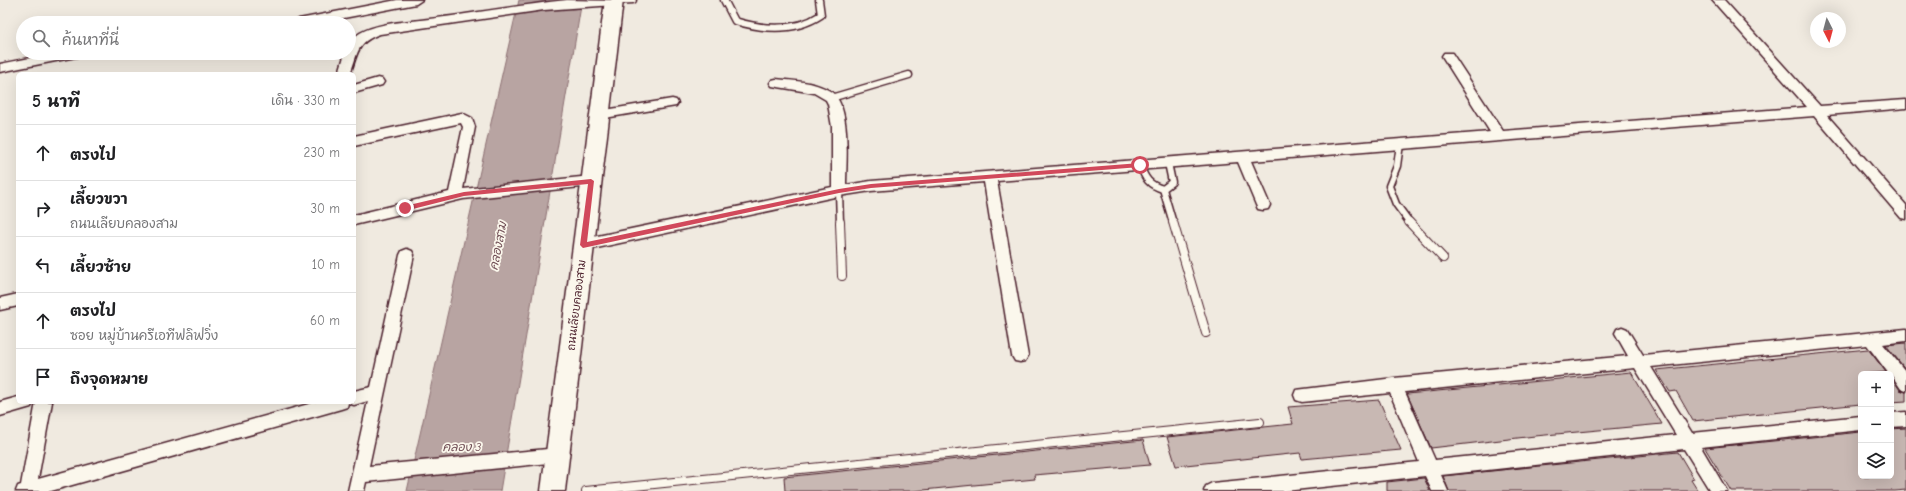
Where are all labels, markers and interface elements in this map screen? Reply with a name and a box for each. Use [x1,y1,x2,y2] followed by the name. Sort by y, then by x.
[1810,12,1846,48] north arrow
[16,16,356,60] search box
[30,27,52,49] icon: search
[62,31,119,49] text: ค้นหาที่นี่
[32,92,80,111] text: 5 นาที
[271,93,340,108] text: เดิน · 330 m
[32,142,54,164] icon: ahead
[304,145,340,160] text: 230 m
[70,146,116,164] text: ตรงไป
[1131,156,1149,174] route start
[70,190,128,208] text: เลี้ยวขวา
[32,198,54,220] icon: right
[396,199,414,217] route end
[310,201,340,216] text: 30 m
[70,216,178,231] text: ถนนเลียบคลองสาม
[486,220,510,271] water label: คลองสาม
[32,254,54,276] icon: left
[312,257,340,272] text: 10 m
[70,258,131,276] text: เลี้ยวซ้าย
[563,259,589,351] street label: ถนนเลียบคลองสาม
[70,302,116,320] text: ตรงไป
[32,310,54,332] icon: ahead
[310,313,340,328] text: 60 m
[70,328,218,343] text: ซอย หมู่บ้านครีเอทีฟลิฟวิ่ง
[32,366,54,388] icon: arrive
[70,370,148,388] text: ถึงจุดหมาย
[1858,371,1894,479] map controls
[1858,371,1894,407] button: +
[1858,407,1894,443] button: −
[443,440,481,454] water label: คลอง 3
[1858,443,1894,479] button: layers

